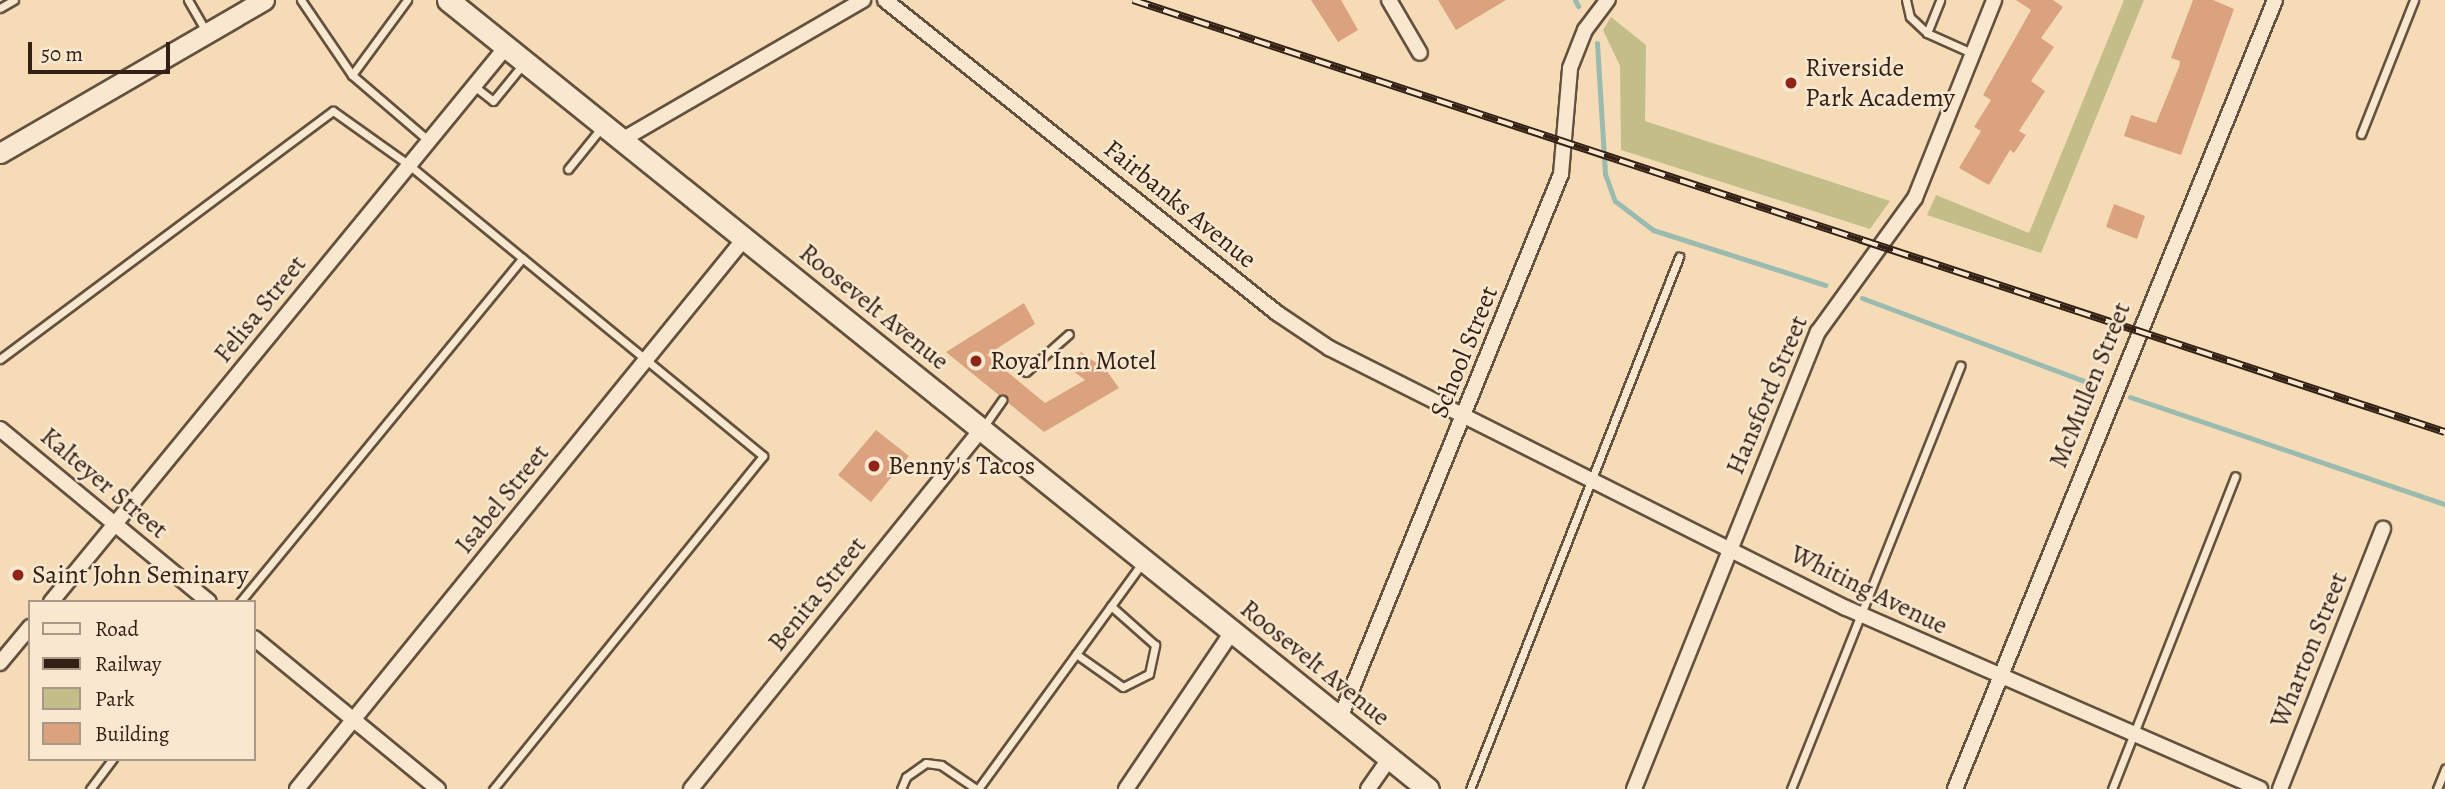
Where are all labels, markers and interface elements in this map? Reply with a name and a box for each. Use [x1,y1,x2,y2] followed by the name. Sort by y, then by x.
[32,28,173,72] scale bar
[41,40,83,68] text: 50 m
[1805,52,1955,114] place label: Riverside Park Academy
[1783,75,1799,91] marker: Riverside Park Academy
[1097,133,1263,275] street label: Fairbanks Avenue
[793,237,955,377] street label: Roosevelt Avenue
[207,249,313,369] street label: Felisa Street
[1423,281,1505,423] street label: School Street
[2043,298,2137,472] street label: McMullen Street
[1719,311,1815,479] street label: Hansford Street
[990,345,1156,377] place label: Royal Inn Motel
[968,353,984,369] marker: Royal Inn Motel
[34,421,174,545] street label: Kalteyer Street
[448,438,556,560] street label: Isabel Street
[888,450,1035,482] place label: Benny's Tacos
[866,458,882,474] marker: Benny's Tacos
[761,530,873,658] street label: Benita Street
[1785,539,1953,641] street label: Whiting Avenue
[32,559,249,591] place label: Saint John Seminary
[10,567,26,583] marker: Saint John Seminary
[2264,568,2354,732] street label: Wharton Street
[1234,593,1396,733] street label: Roosevelt Avenue
[28,600,256,761] legend
[95,615,139,643] text: Road
[95,650,161,678] text: Railway
[95,685,134,713] text: Park
[95,720,169,748] text: Building

